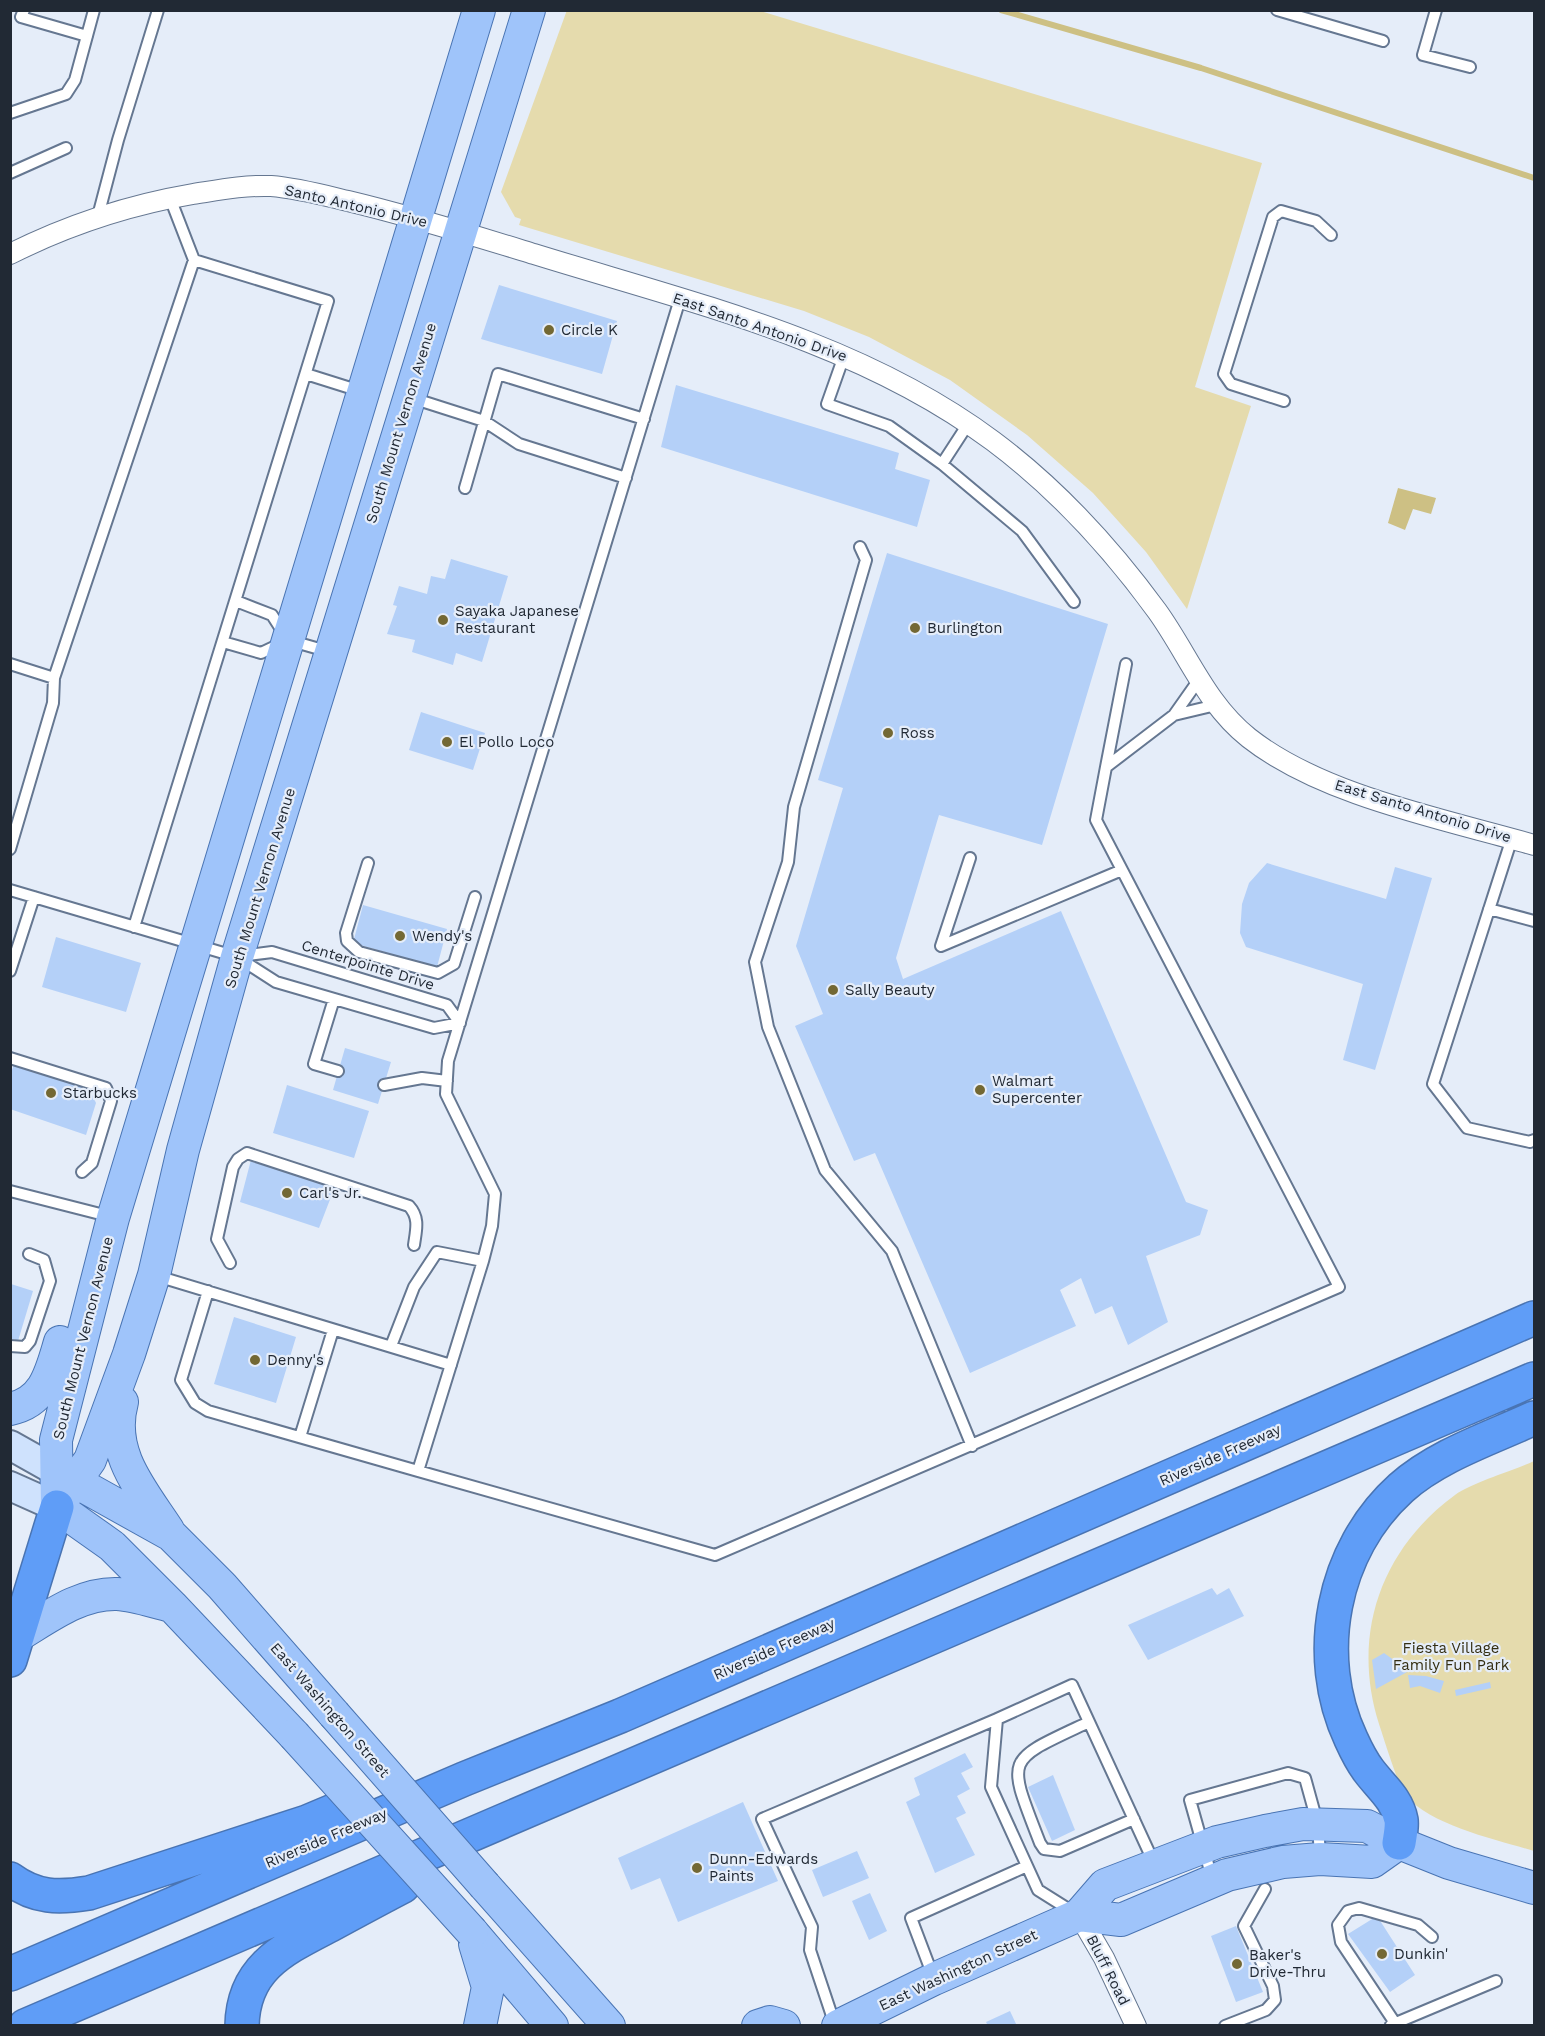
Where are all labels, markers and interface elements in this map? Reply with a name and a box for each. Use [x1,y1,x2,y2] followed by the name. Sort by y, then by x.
[283,181,429,231] street label: Santo Antonio Drive
[670,289,850,365] street label: East Santo Antonio Drive
[362,321,440,525] street label: South Mount Vernon Avenue
[561,321,618,339] place label: Circle K
[542,323,556,337] marker: Circle K
[455,602,579,637] place label: Sayaka Japanese Restaurant
[436,613,450,627] marker: Sayaka Japanese Restaurant
[927,619,1003,637] place label: Burlington
[908,621,922,635] marker: Burlington
[900,724,935,742] place label: Ross
[881,726,895,740] marker: Ross
[459,733,554,751] place label: El Pollo Loco
[440,735,454,749] marker: El Pollo Loco
[1333,776,1513,846] street label: East Santo Antonio Drive
[221,786,299,990] street label: South Mount Vernon Avenue
[412,927,472,945] place label: Wendy's
[393,929,407,943] marker: Wendy's
[299,936,437,994] street label: Centerpointe Drive
[845,981,935,999] place label: Sally Beauty
[826,983,840,997] marker: Sally Beauty
[992,1072,1082,1107] place label: Walmart Supercenter
[973,1083,987,1097] marker: Walmart Supercenter
[63,1084,137,1102] place label: Starbucks
[44,1086,58,1100] marker: Starbucks
[299,1184,361,1202] place label: Carl's Jr.
[280,1186,294,1200] marker: Carl's Jr.
[49,1235,117,1441] street label: South Mount Vernon Avenue
[267,1351,324,1369] place label: Denny's
[248,1353,262,1367] marker: Denny's
[1157,1420,1284,1490] street label: Riverside Freeway
[711,1614,838,1684] street label: Riverside Freeway
[267,1639,394,1782] street label: East Washington Street
[1393,1639,1510,1674] park label: Fiesta Village Family Fun Park
[262,1804,390,1872] street label: Riverside Freeway
[709,1850,818,1885] place label: Dunn-Edwards Paints
[690,1861,704,1875] marker: Dunn-Edwards Paints
[876,1925,1041,2015] street label: East Washington Street
[1083,1932,1133,2008] street label: Bluff Road
[1394,1945,1448,1963] place label: Dunkin'
[1249,1946,1326,1981] place label: Baker's Drive-Thru
[1375,1947,1389,1961] marker: Dunkin'
[1230,1957,1244,1971] marker: Baker's Drive-Thru

